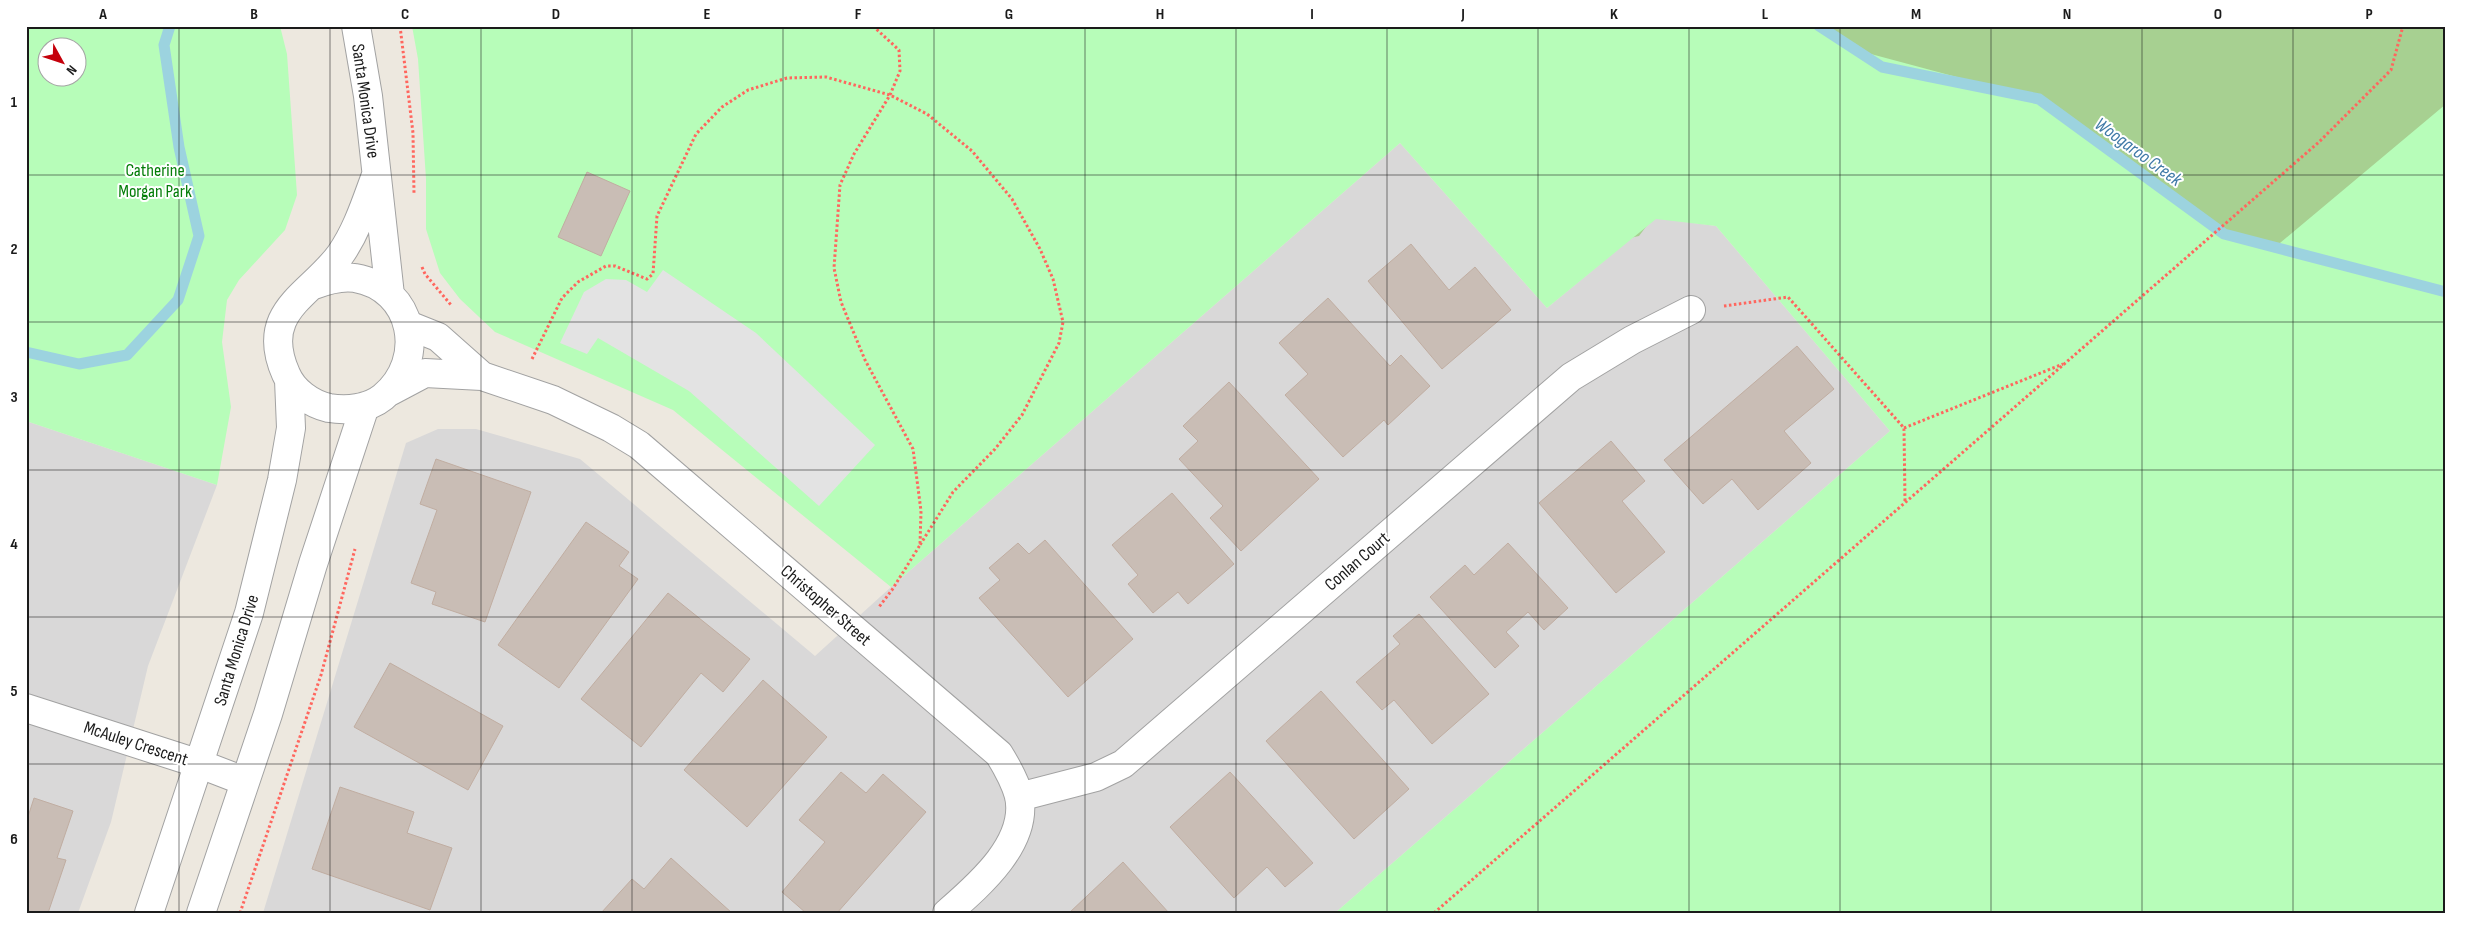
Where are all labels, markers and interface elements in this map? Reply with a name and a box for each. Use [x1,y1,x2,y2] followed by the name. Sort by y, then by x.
[98,5,107,24] text: A
[250,5,258,24] text: B
[401,5,409,24] text: C
[552,5,560,24] text: D
[704,5,711,24] text: E
[855,5,862,24] text: F
[1005,5,1013,24] text: G
[1156,5,1164,24] text: H
[1310,5,1314,24] text: I
[1460,5,1465,24] text: J
[1610,5,1618,24] text: K
[1762,5,1769,24] text: L
[1911,5,1921,24] text: M
[2063,5,2071,24] text: N
[2214,5,2222,24] text: O
[2365,5,2373,24] text: P
[38,38,88,88] north arrow
[347,43,384,160] street label: Santa Monica Drive
[63,62,80,78] text: N
[11,93,18,112] text: 1
[2090,113,2187,192] water label: Woogaroo Creek
[118,160,192,202] park label: Catherine Morgan Park
[10,240,18,259] text: 2
[10,388,18,407] text: 3
[1321,527,1394,595] street label: Conlan Court
[10,535,18,554] text: 4
[776,561,875,651] street label: Christopher Street
[210,592,263,708] street label: Santa Monica Drive
[10,682,18,701] text: 5
[81,717,191,770] street label: McAuley Crescent
[10,830,18,849] text: 6

